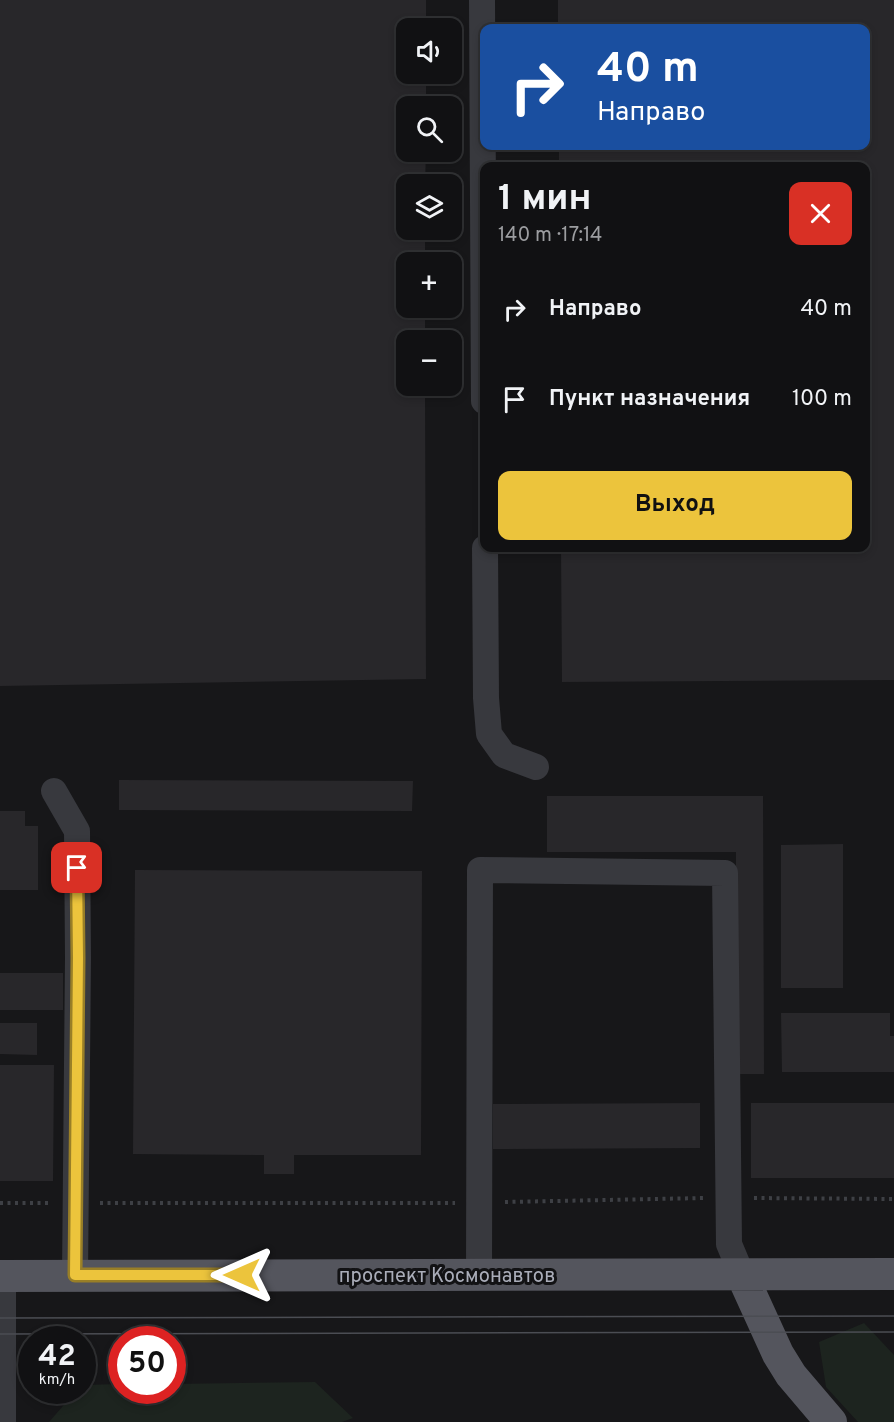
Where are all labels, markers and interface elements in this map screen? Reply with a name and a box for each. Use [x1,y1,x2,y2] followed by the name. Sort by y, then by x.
[396,18,462,396] map controls
[396,18,462,84] button: sound
[597,44,699,97] text: 40 m
[498,48,576,126] icon: right
[396,96,462,162] button: search
[597,96,705,130] text: Направо
[396,174,462,240] button: layers
[498,177,592,223] text: 1 мин
[789,182,852,245] button: close
[498,223,602,249] text: 140 m · 17:14
[396,252,462,318] button: +
[498,293,531,326] icon: right
[549,296,641,323] text: Направо
[800,296,852,323] text: 40 m
[396,330,462,396] button: −
[498,383,531,416] icon: arrive
[549,386,750,413] text: Пункт назначения
[792,386,852,413] text: 100 m
[498,471,852,540] button: Выход
[51,842,102,893] pin
[60,851,93,884] icon: arrive
[210,1243,274,1307] position arrow
[339,1264,555,1290] street label: проспект Космонавтов
[108,1326,186,1404] speed limit sign: 50
[38,1339,76,1376] text: 42
[39,1371,75,1390] text: km/h

